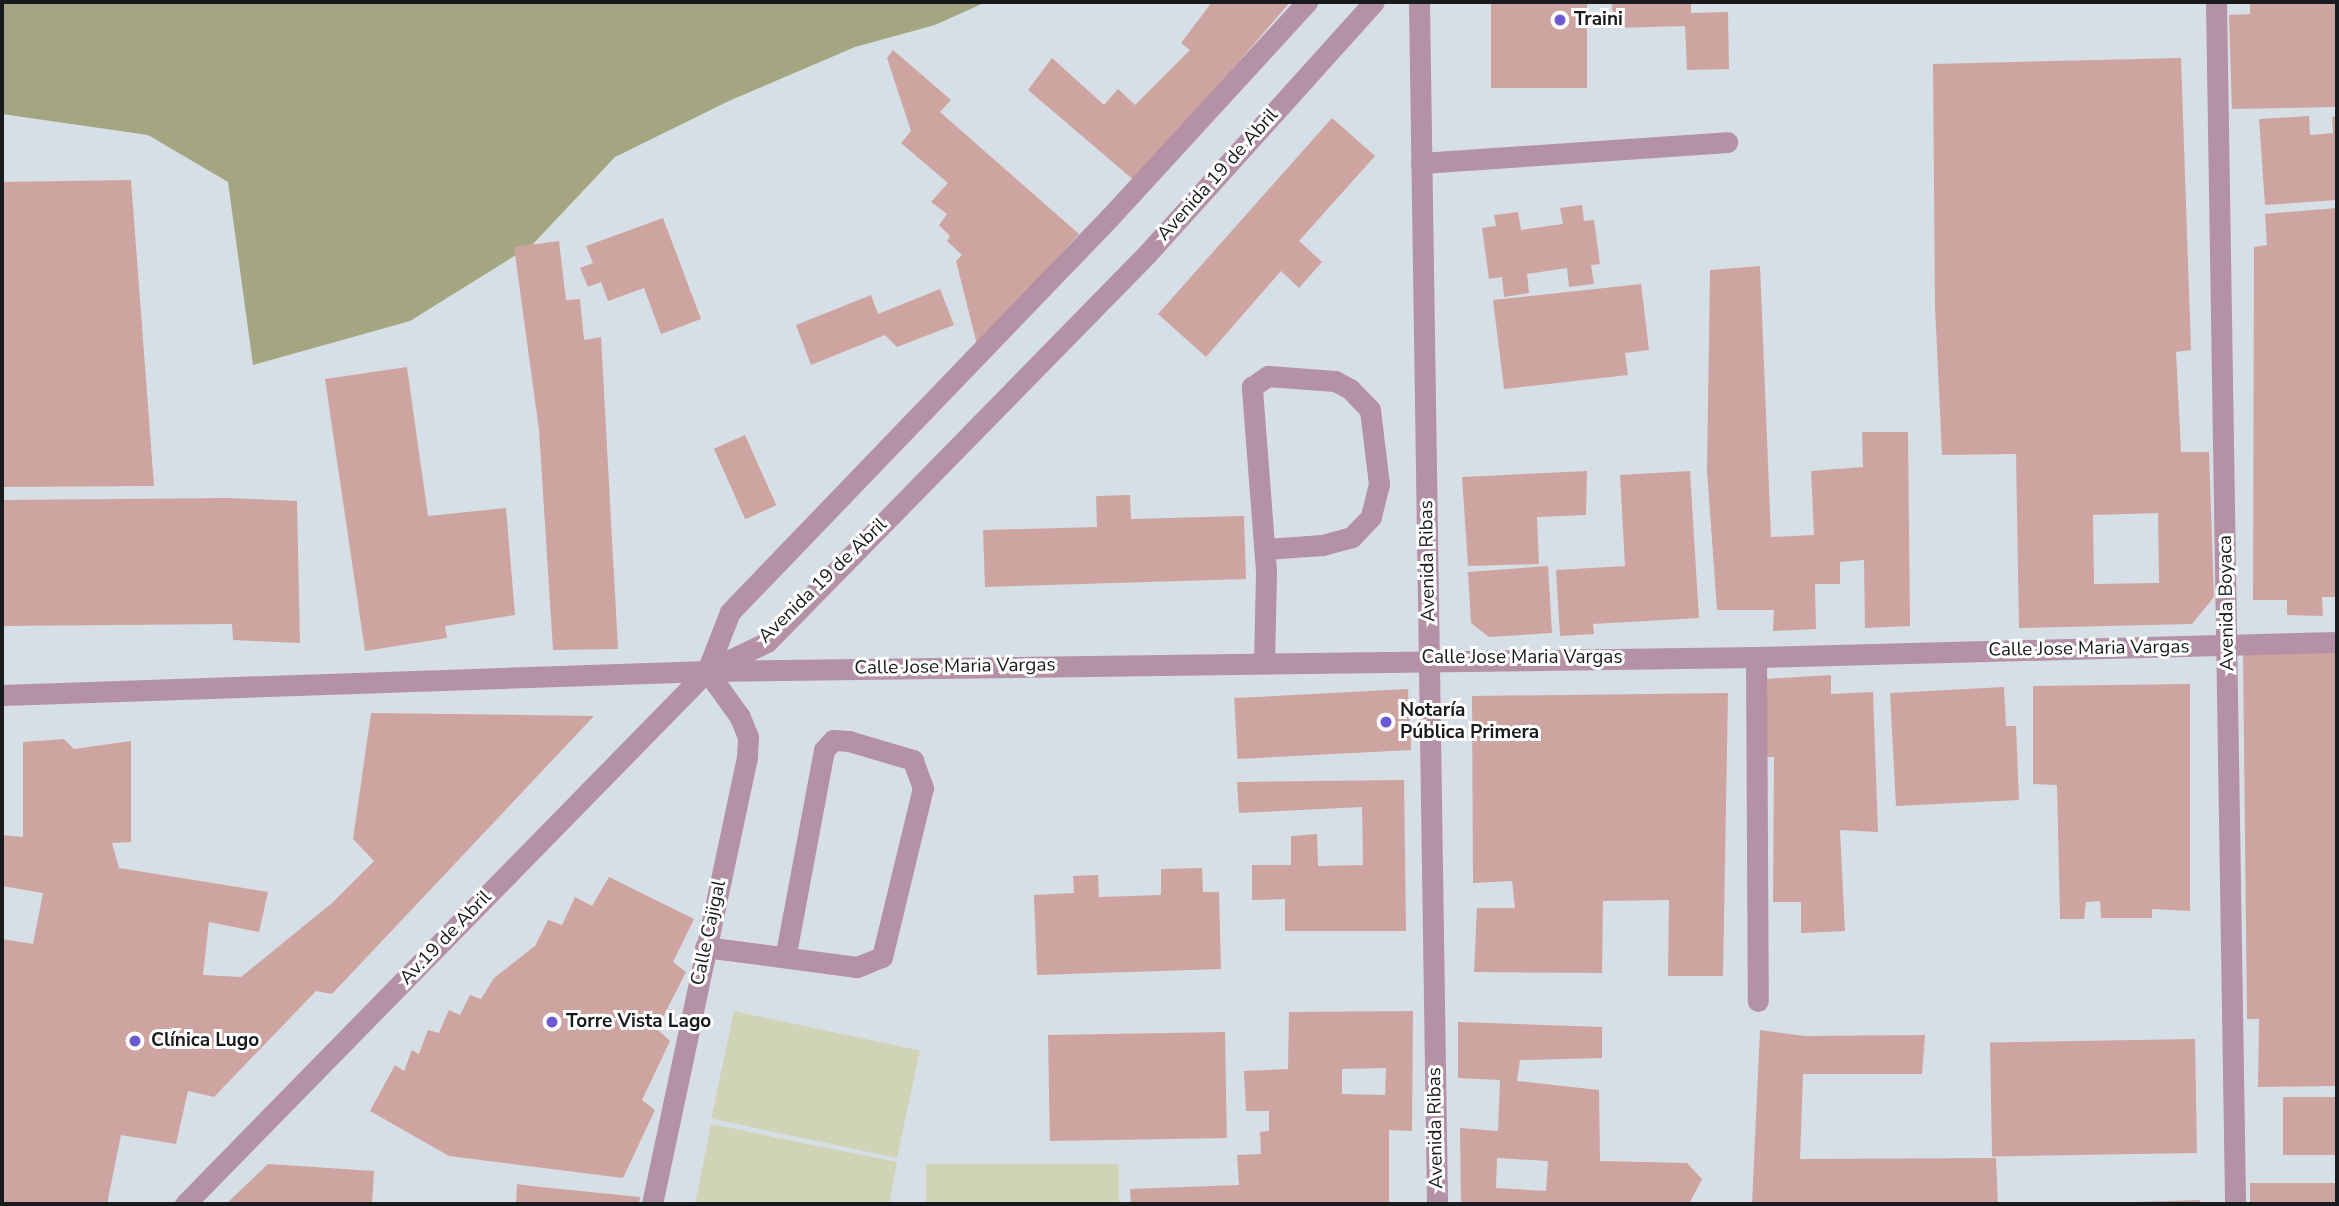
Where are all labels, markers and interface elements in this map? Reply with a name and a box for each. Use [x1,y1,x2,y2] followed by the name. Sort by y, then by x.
[1574,9,1623,31] place label: Traini
[1552,12,1568,28] marker: Traini
[1153,104,1283,246] street label: Avenida 19 de Abril
[1416,500,1440,622] street label: Avenida Ribas
[754,514,892,648] street label: Avenida 19 de Abril
[2214,535,2240,671] street label: Avenida Boyaca
[1988,636,2190,662] street label: Calle Jose Maria Vargas
[1421,647,1623,669] street label: Calle Jose Maria Vargas
[854,654,1056,680] street label: Calle Jose Maria Vargas
[1400,700,1539,744] place label: Notaría Pública Primera
[1378,714,1394,730] marker: Notaría Pública Primera
[687,878,731,988] street label: Calle Cajigal
[395,886,497,990] street label: Av.19 de Abril
[566,1011,711,1033] place label: Torre Vista Lago
[544,1014,560,1030] marker: Torre Vista Lago
[151,1030,259,1052] place label: Clínica Lugo
[125,1031,145,1051] marker: Clínica Lugo
[1424,1067,1448,1189] street label: Avenida Ribas

